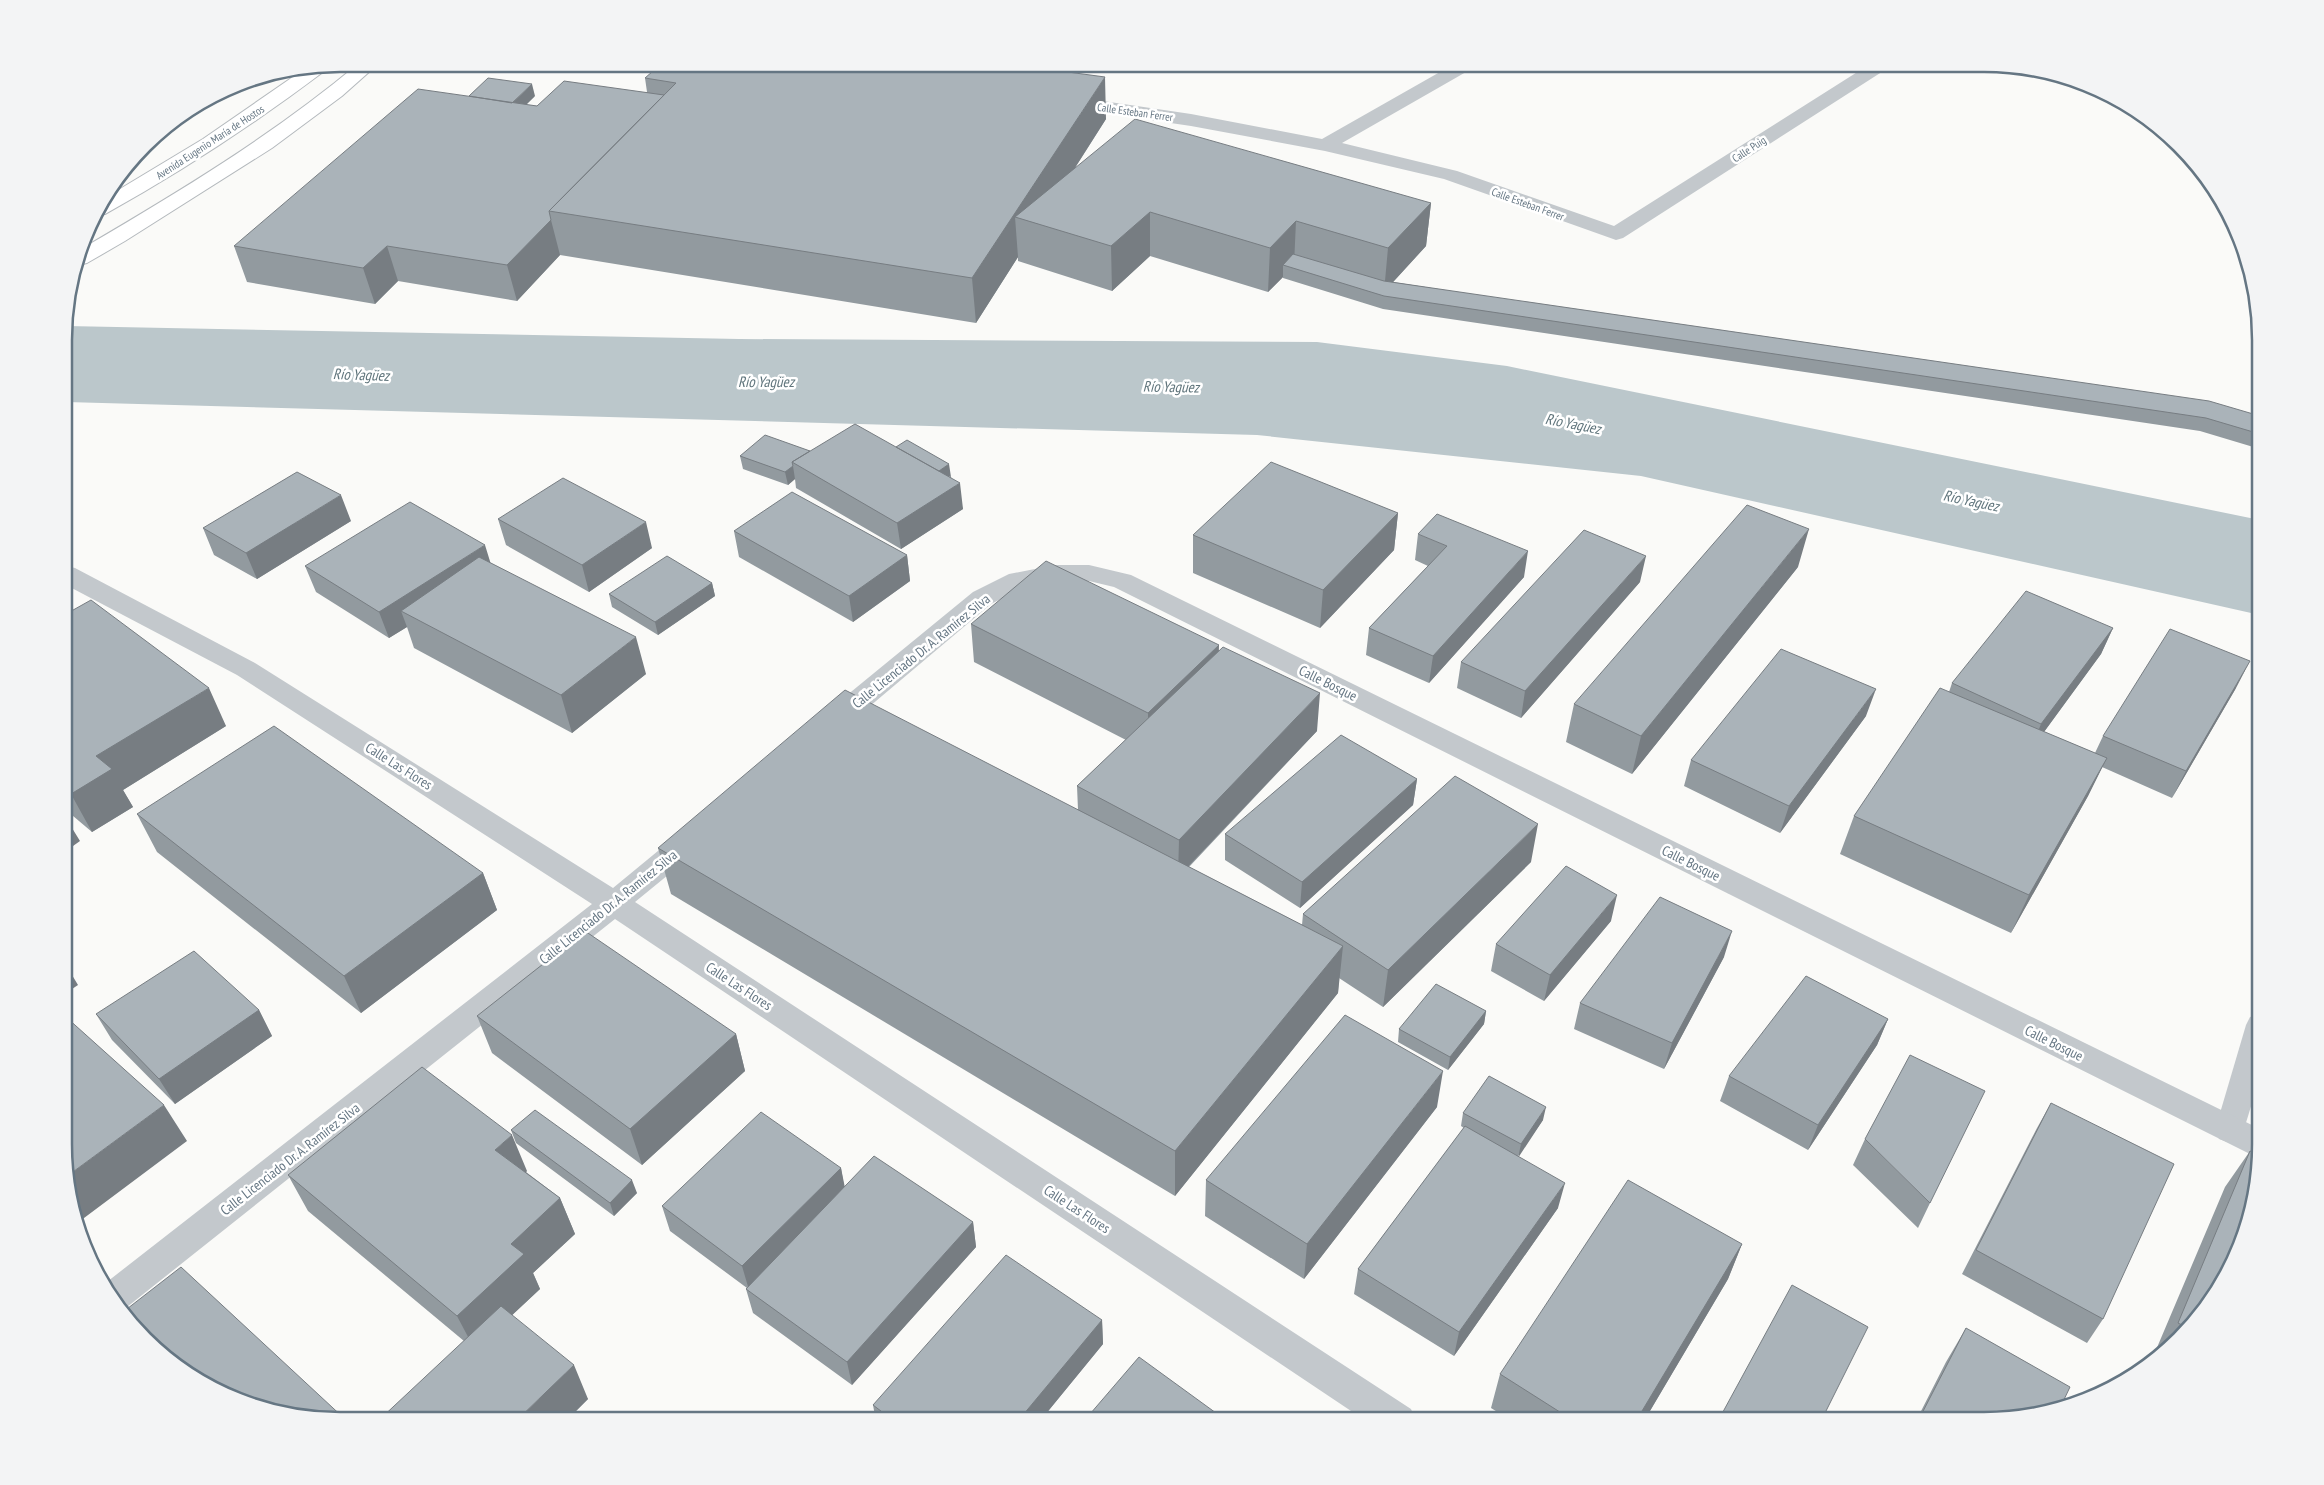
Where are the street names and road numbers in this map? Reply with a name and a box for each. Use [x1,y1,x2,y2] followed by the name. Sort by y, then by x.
[1096,100,1174,124] street label: Calle Esteban Ferrer
[153,102,267,182] street label: Avenida Eugenio María de Hostos
[1729,133,1769,165] street label: Calle Puig
[1490,184,1566,224] street label: Calle Esteban Ferrer
[848,590,994,712] street label: Calle Licenciado Dr. A. Ramírez Silva
[1296,661,1360,705] street label: Calle Bosque
[362,738,436,794] street label: Calle Las Flores
[1659,841,1723,885] street label: Calle Bosque
[535,846,681,968] street label: Calle Licenciado Dr. A. Ramírez Silva
[702,958,776,1014] street label: Calle Las Flores
[2022,1021,2086,1065] street label: Calle Bosque
[217,1099,363,1219] street label: Calle Licenciado Dr. A. Ramírez Silva
[1040,1181,1114,1237] street label: Calle Las Flores

